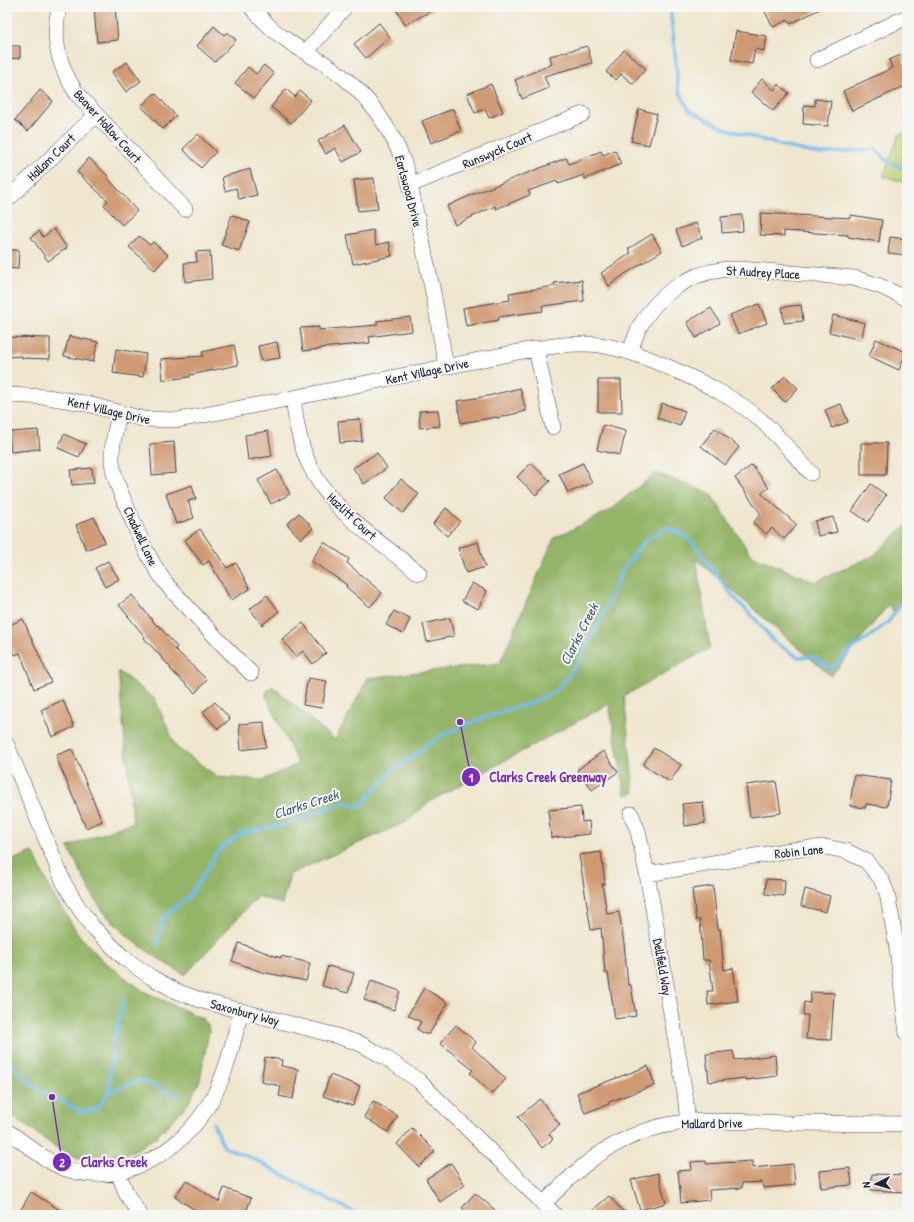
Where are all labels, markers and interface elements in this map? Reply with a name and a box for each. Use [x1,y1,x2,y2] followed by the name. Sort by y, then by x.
[70,85,146,167] street label: Beaver Hollow Court
[459,127,535,173] street label: Runswyck Court
[23,129,79,185] street label: Hallam Court
[391,153,427,229] street label: Earlswood Drive
[726,261,800,283] street label: St Audrey Place
[384,353,470,389] street label: Kent Village Drive
[66,392,152,428] street label: Kent Village Drive
[323,488,381,544] street label: Hazlitt Court
[119,503,163,569] street label: Chadwell Lane
[555,599,603,668] water label: Clarks Creek
[461,764,615,790] callout: Clarks Creek Greenway
[489,767,607,788] text: Clarks Creek Greenway
[469,769,474,786] text: 1
[271,784,342,823] water label: Clarks Creek
[774,839,824,863] street label: Robin Lane
[649,937,677,997] street label: Dellfield Way
[209,994,282,1030] street label: Saxonbury Way
[681,1113,743,1133] street label: Mallard Drive
[52,1149,155,1175] callout: Clarks Creek
[81,1152,148,1171] text: Clarks Creek
[59,1154,65,1171] text: 2
[856,1164,896,1204] north arrow
[859,1181,873,1188] text: N

